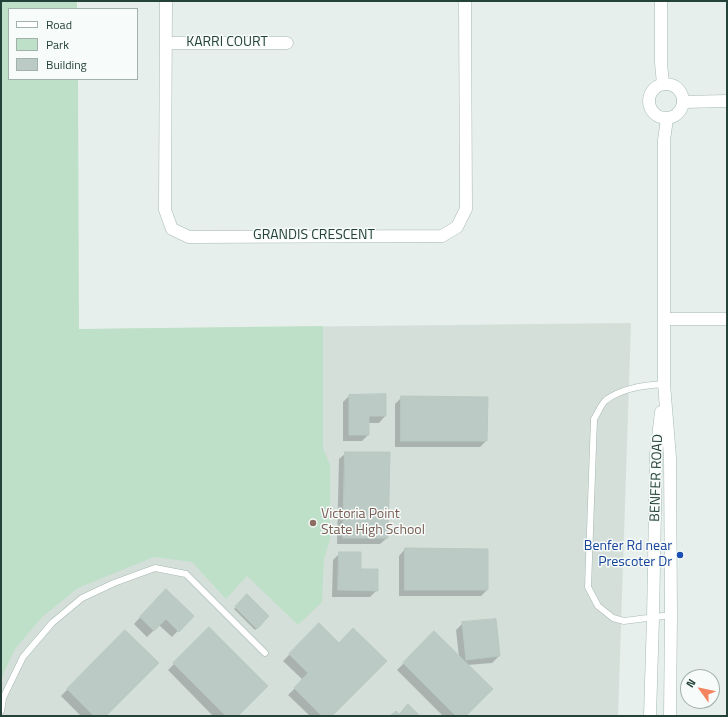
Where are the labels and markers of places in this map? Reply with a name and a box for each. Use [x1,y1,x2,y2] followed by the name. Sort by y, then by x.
[321,507,425,540] place label: Victoria Point State High School
[308,518,318,528] marker: Victoria Point State High School
[584,539,672,572] place label: Benfer Rd near Prescoter Dr
[675,550,685,560] marker: Benfer Rd near Prescoter Dr

